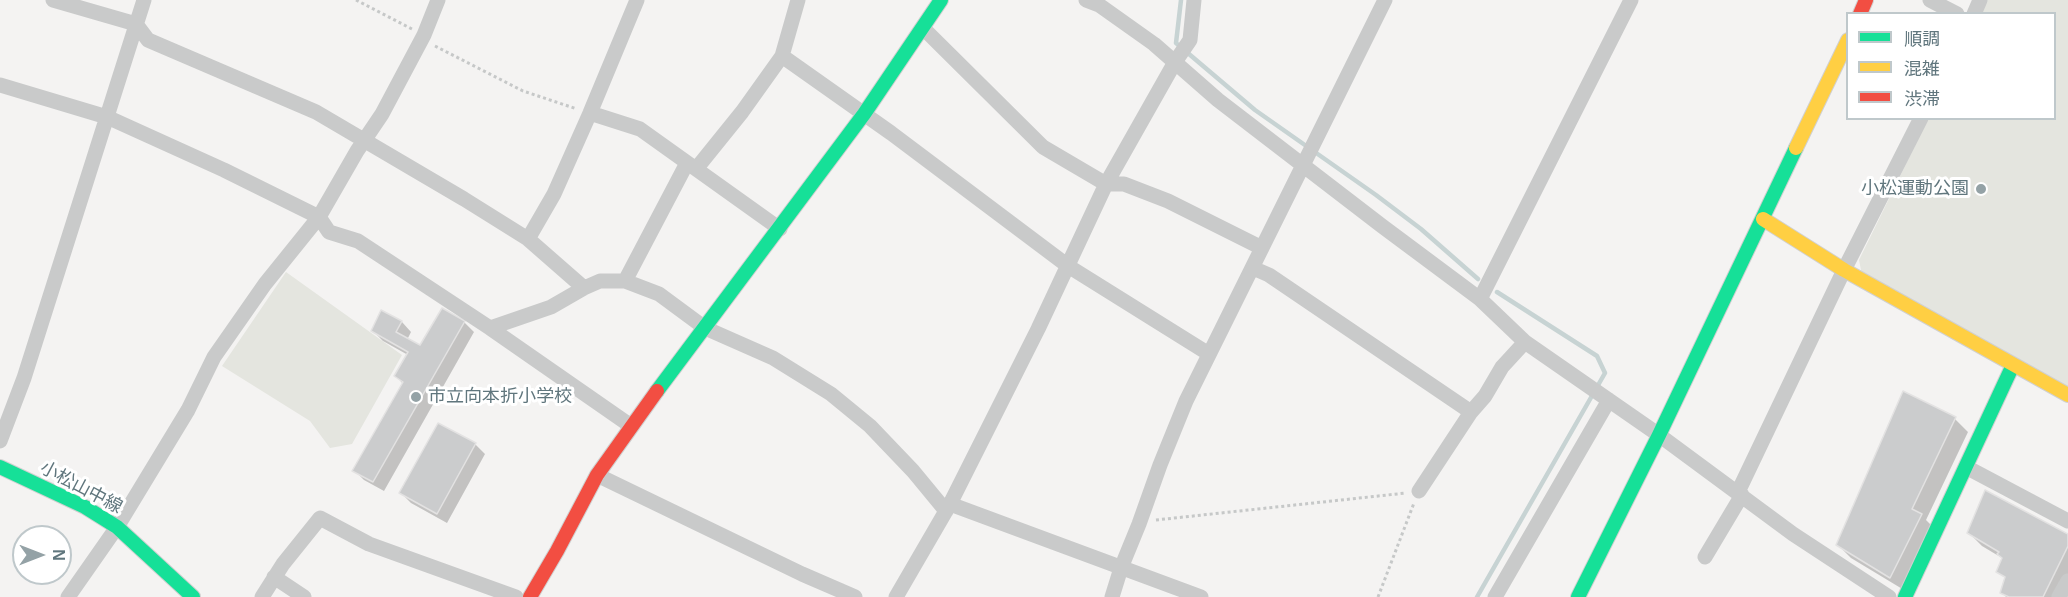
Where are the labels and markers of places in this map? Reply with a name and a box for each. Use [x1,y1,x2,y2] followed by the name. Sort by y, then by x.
[1861,178,1969,200] place label: 小松運動公園
[1974,182,1988,196] marker: 小松運動公園
[428,386,572,408] place label: 市立向本折小学校
[409,390,423,404] marker: 市立向本折小学校

